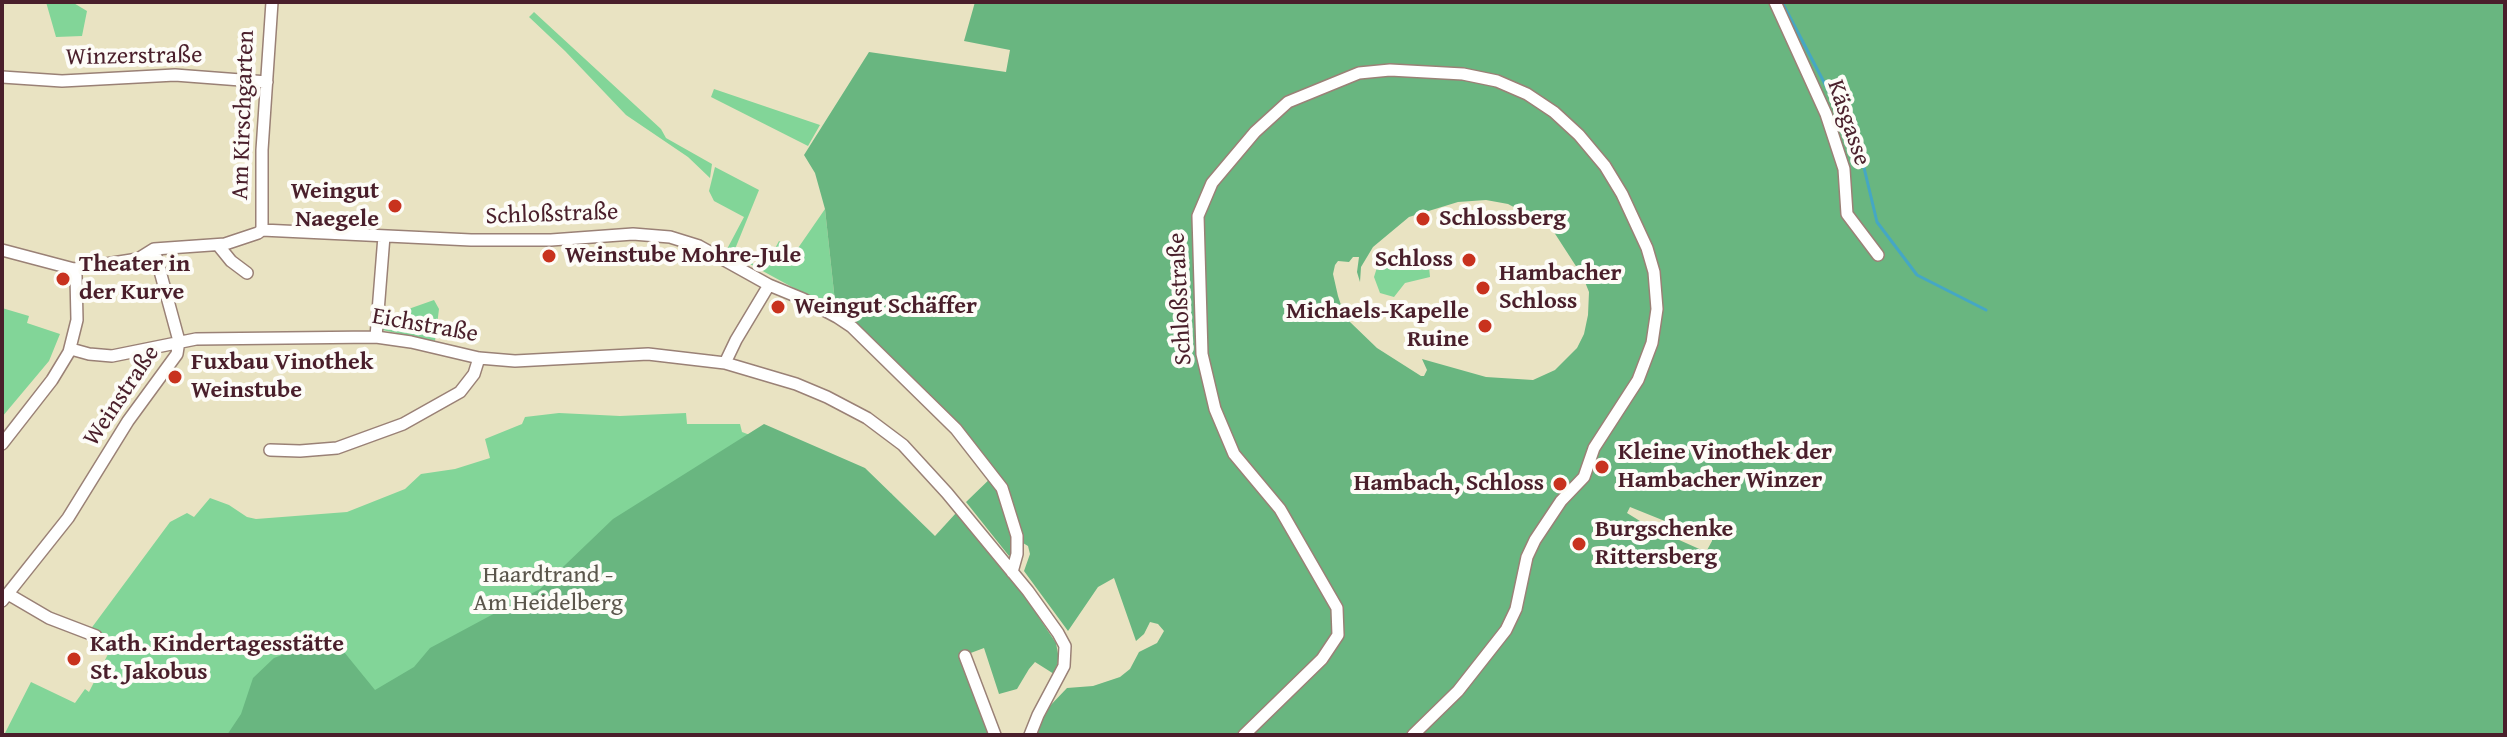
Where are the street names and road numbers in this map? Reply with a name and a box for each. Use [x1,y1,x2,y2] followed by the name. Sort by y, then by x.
[227,30,261,200] street label: Am Kirschgarten
[65,41,203,73] street label: Winzerstraße
[1820,76,1876,170] street label: Käsgasse
[485,198,619,232] street label: Schloßstraße
[1163,232,1199,366] street label: Schloßstraße
[370,303,480,349] street label: Eichstraße
[78,340,166,452] street label: Weinstraße

